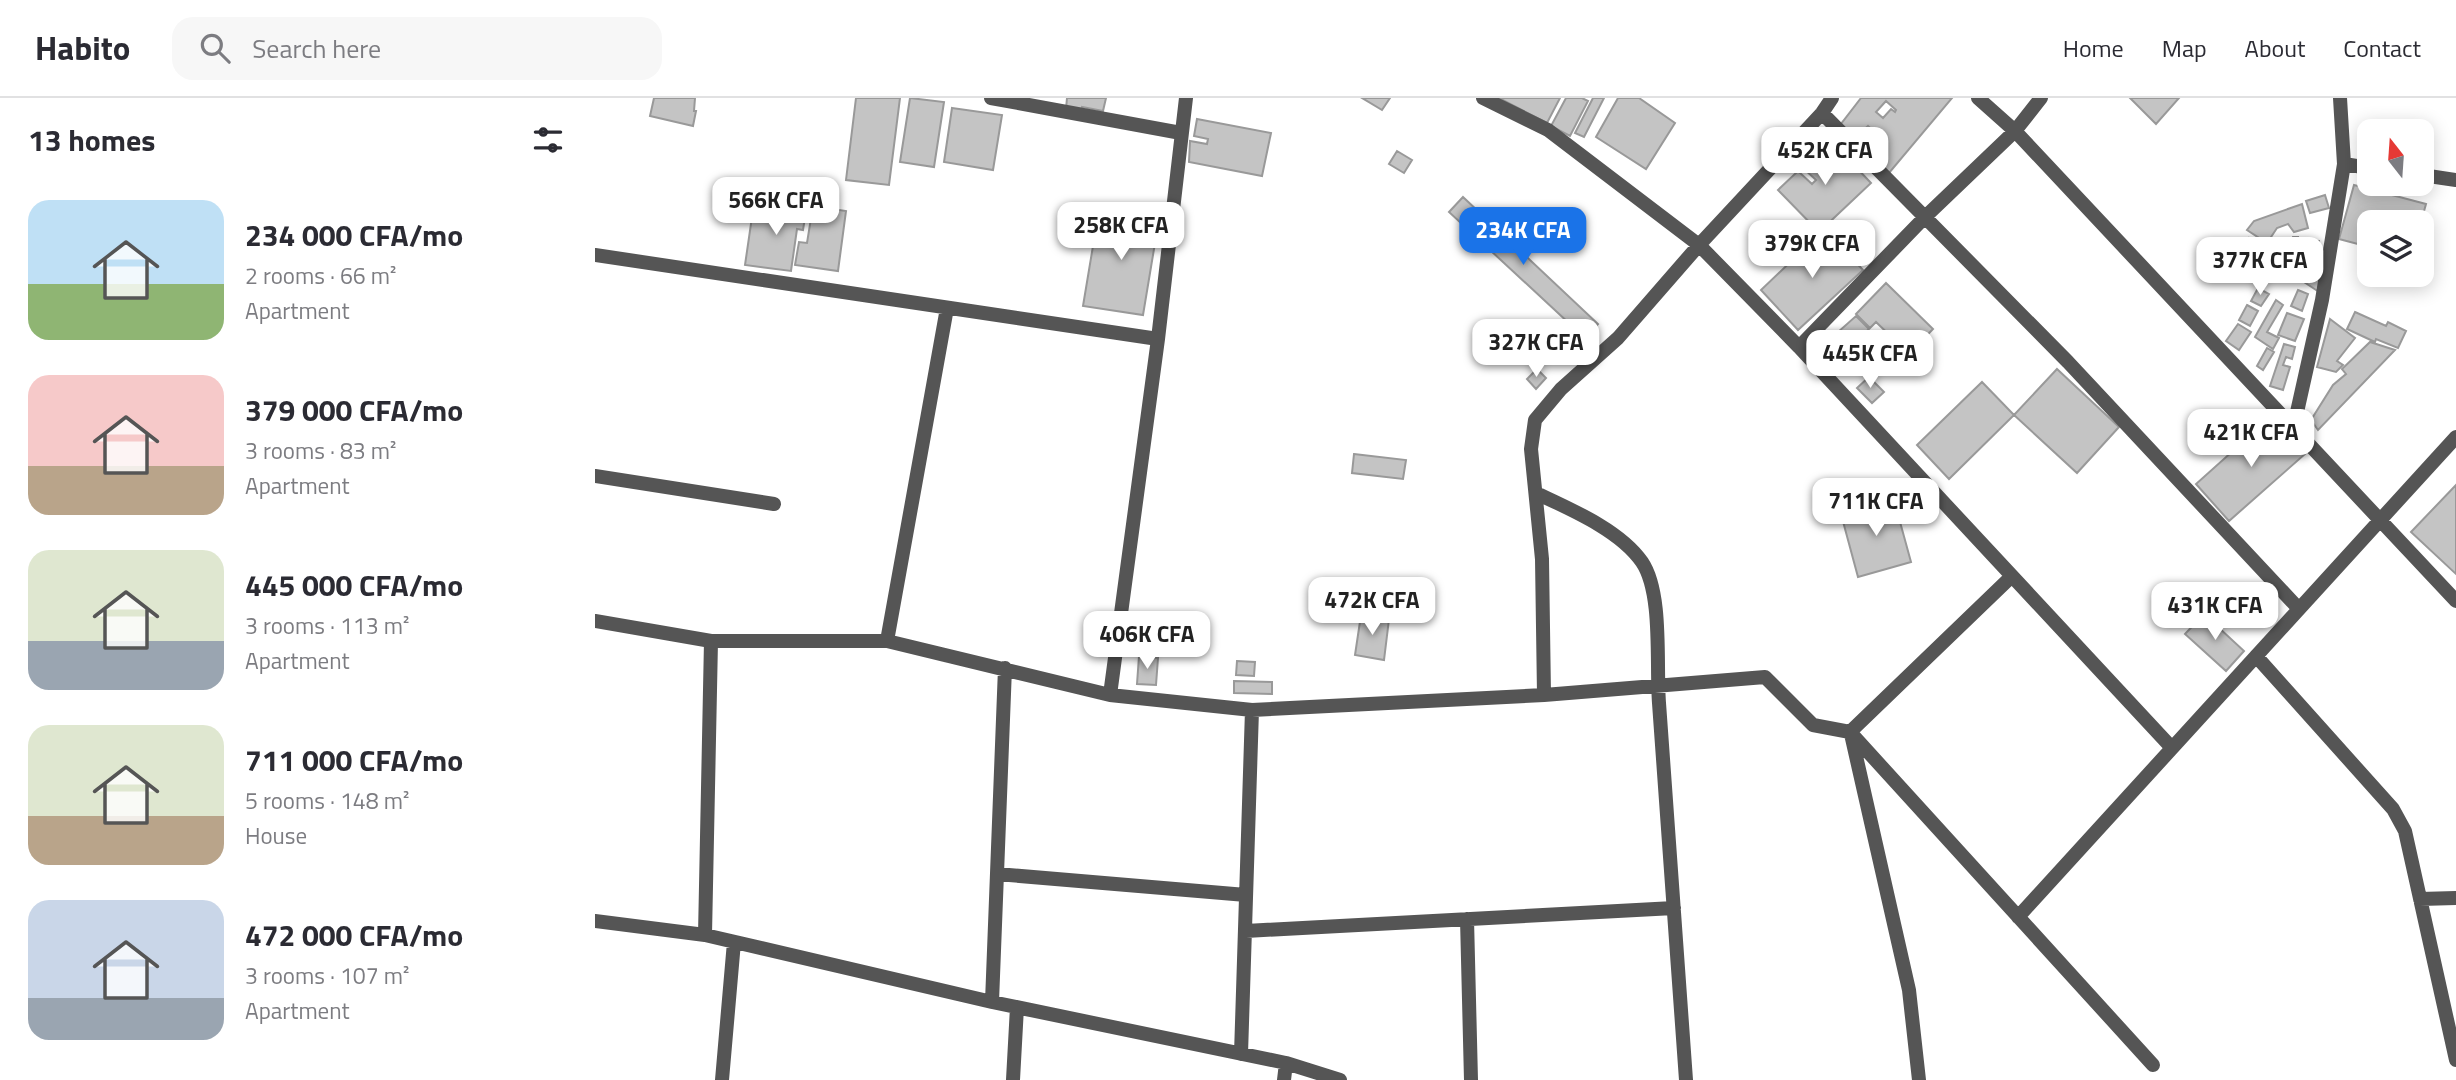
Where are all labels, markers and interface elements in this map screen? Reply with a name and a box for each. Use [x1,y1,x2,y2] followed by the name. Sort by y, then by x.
[172,17,662,80] search box
[35,23,130,73] text: Habito
[196,29,234,67] icon: search
[252,29,381,68] text: Search here
[2063,30,2124,66] text: Home
[2162,30,2207,66] text: Map
[2245,30,2305,66] text: About
[2343,30,2421,66] text: Contact
[28,117,155,163] text: 13 homes
[2357,119,2434,196] north arrow
[2357,119,2434,287] map controls
[529,121,567,159] icon: filters
[1753,127,1897,187] pin: 452K CFA
[1777,132,1873,167] text: 452K CFA
[704,178,848,237] pin: 566K CFA
[728,182,824,217] text: 566K CFA
[1049,202,1193,262] pin: 258K CFA
[1073,207,1169,242] text: 258K CFA
[1451,208,1595,267] pin: 234K CFA
[2357,210,2434,287] button: layers
[245,212,463,258] text: 234 000 CFA/mo
[1475,212,1571,247] text: 234K CFA
[1740,220,1884,280] pin: 379K CFA
[1764,225,1860,260] text: 379K CFA
[84,228,168,312] icon: home
[2188,238,2332,297] pin: 377K CFA
[2212,242,2308,277] text: 377K CFA
[245,258,396,293] text: 2 rooms · 66 m²
[245,293,350,328] text: Apartment
[1464,320,1608,379] pin: 327K CFA
[1488,324,1584,359] text: 327K CFA
[1798,330,1942,390] pin: 445K CFA
[1822,335,1918,370] text: 445K CFA
[245,387,463,433] text: 379 000 CFA/mo
[84,403,168,487] icon: home
[2179,410,2323,469] pin: 421K CFA
[2203,414,2299,449] text: 421K CFA
[245,433,396,468] text: 3 rooms · 83 m²
[245,468,350,503] text: Apartment
[1804,478,1948,538] pin: 711K CFA
[1828,483,1924,518] text: 711K CFA
[245,562,463,608] text: 445 000 CFA/mo
[84,578,168,662] icon: home
[1300,578,1444,637] pin: 472K CFA
[1324,582,1420,617] text: 472K CFA
[2143,582,2287,642] pin: 431K CFA
[2167,587,2263,622] text: 431K CFA
[245,608,409,643] text: 3 rooms · 113 m²
[1075,612,1219,671] pin: 406K CFA
[1099,616,1195,651] text: 406K CFA
[245,643,350,678] text: Apartment
[245,737,463,783] text: 711 000 CFA/mo
[84,753,168,837] icon: home
[245,783,409,818] text: 5 rooms · 148 m²
[245,818,307,853] text: House
[245,912,463,958] text: 472 000 CFA/mo
[84,928,168,1012] icon: home
[245,958,409,993] text: 3 rooms · 107 m²
[245,993,350,1028] text: Apartment

